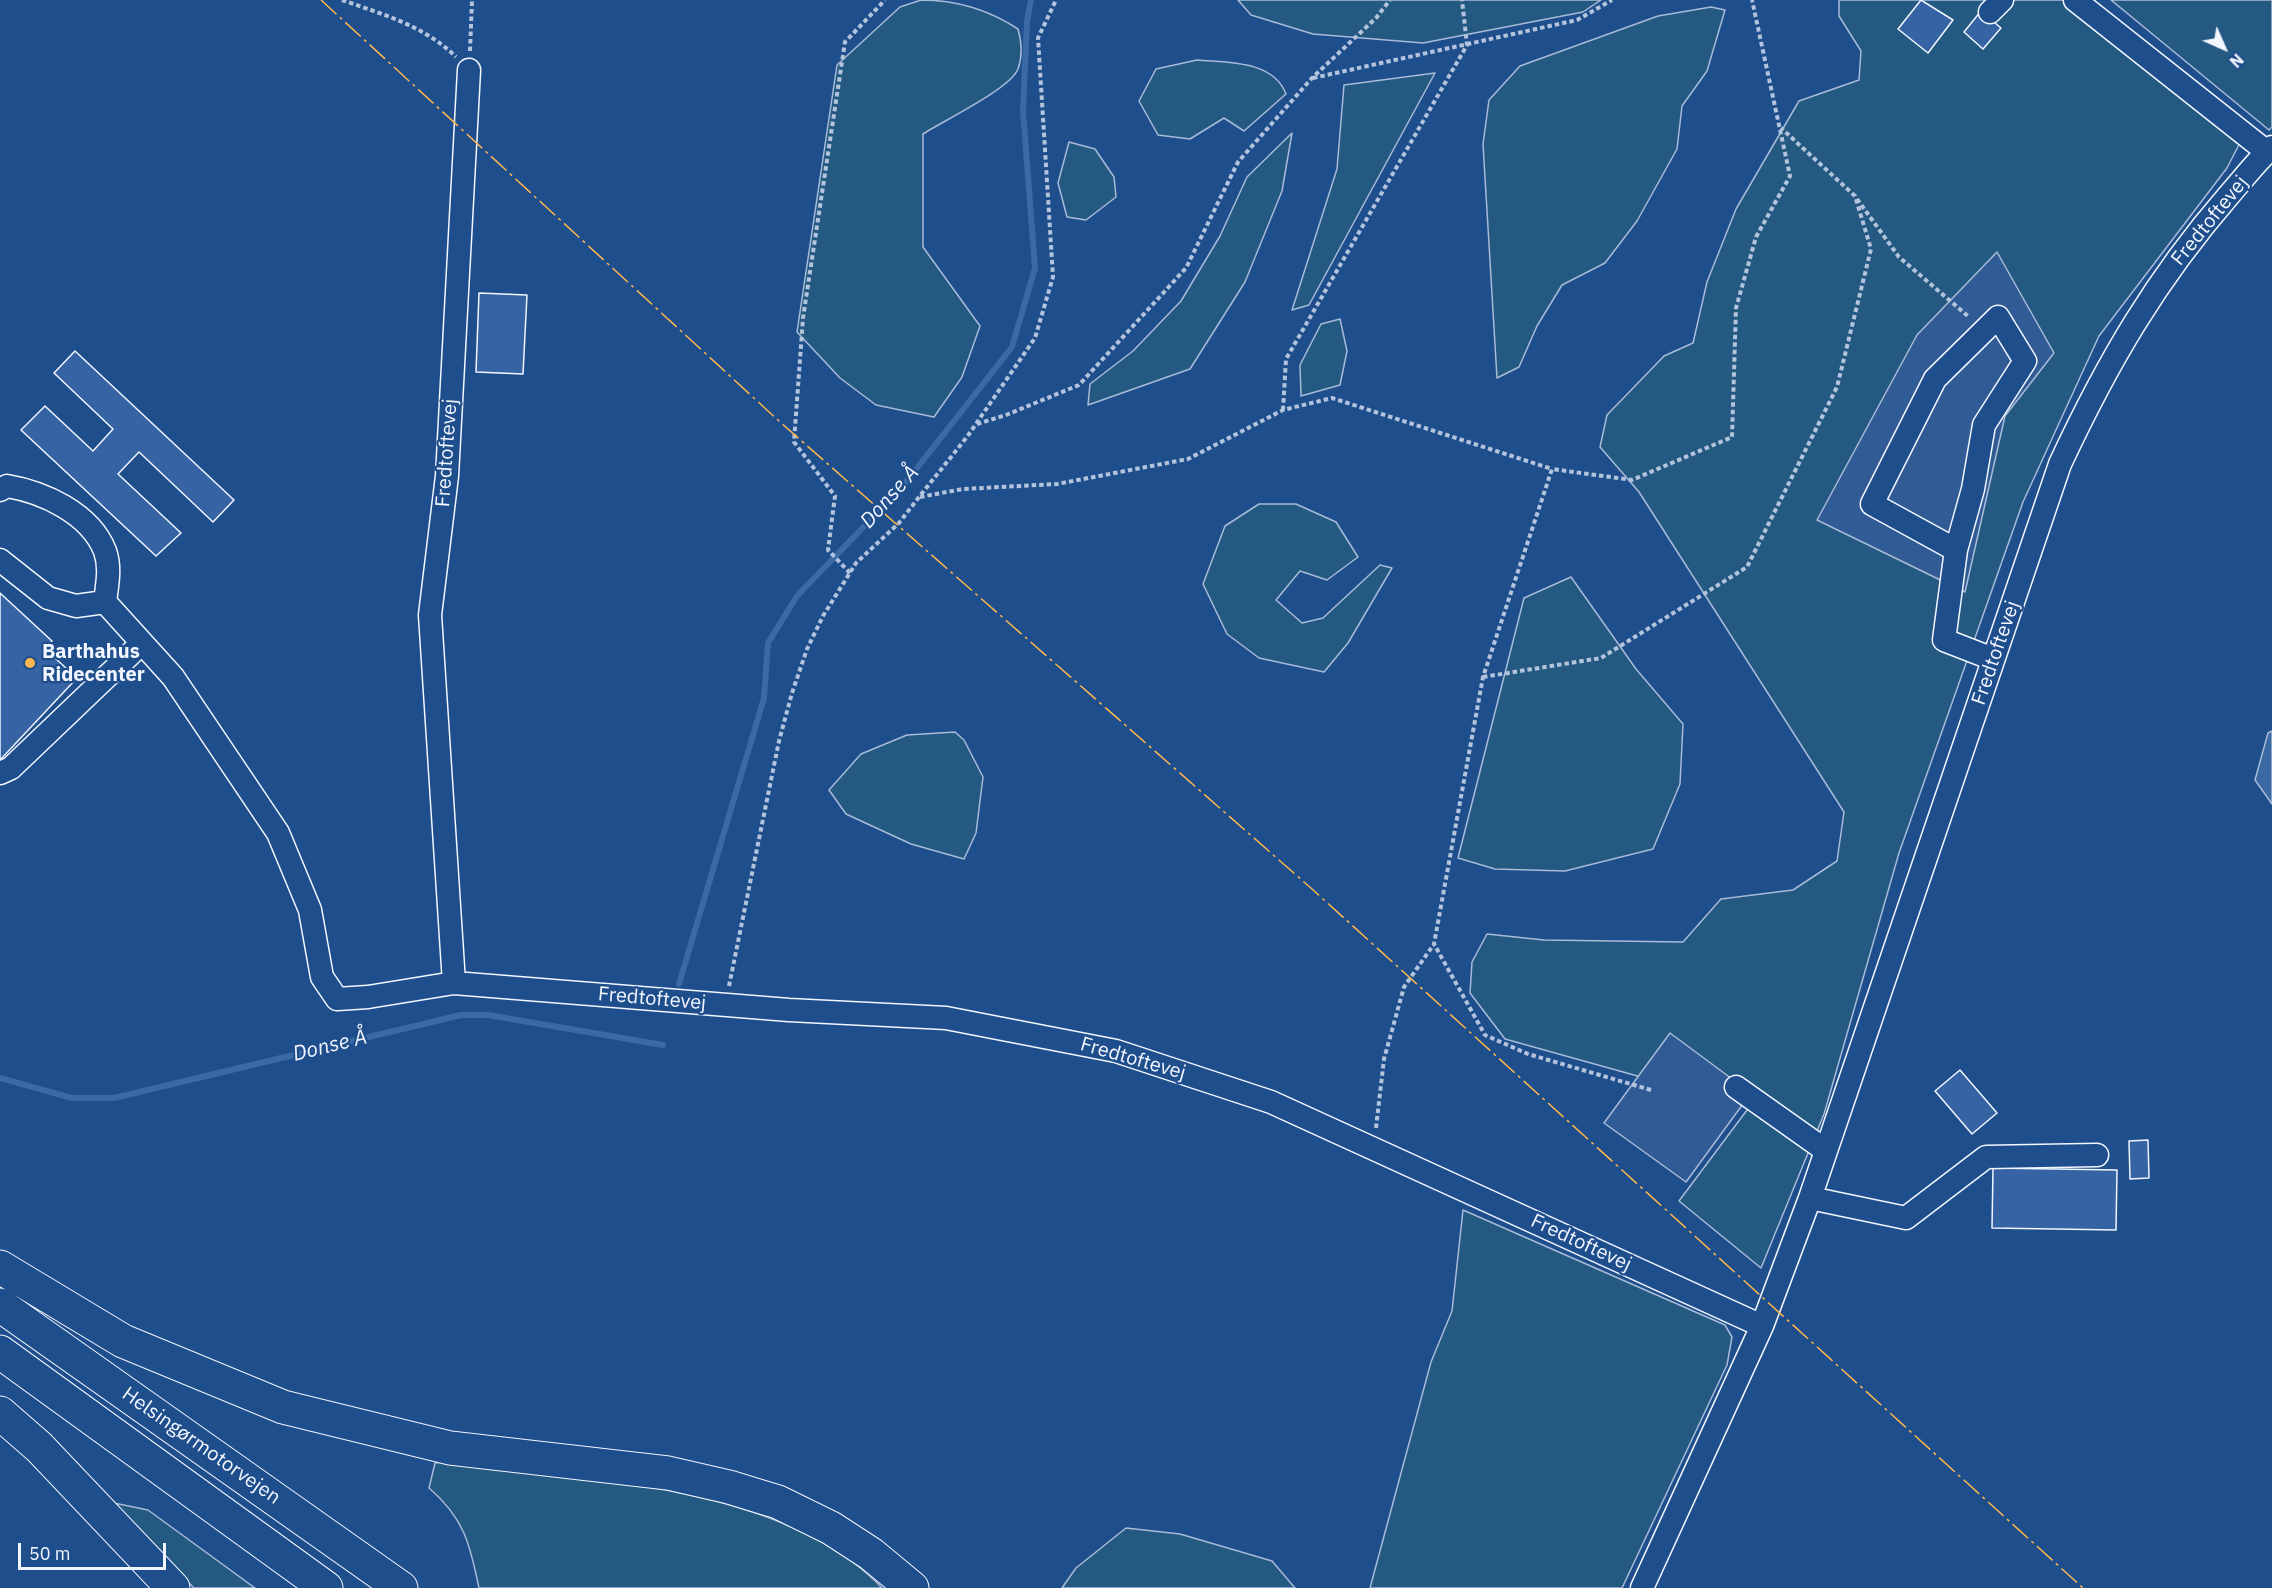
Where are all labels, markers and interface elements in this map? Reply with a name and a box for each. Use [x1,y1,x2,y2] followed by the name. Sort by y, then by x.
[2194,18,2254,78] north arrow
[2226,50,2248,72] text: N
[2167,171,2253,271] street label: Fredtoftevej
[431,398,463,508] street label: Fredtoftevej
[855,460,925,534] water label: Donse Å
[1967,598,2025,708] street label: Fredtoftevej
[42,640,145,687] place label: Barthahus Ridecenter
[23,656,37,670] marker: Barthahus Ridecenter
[597,982,707,1016] street label: Fredtoftevej
[290,1025,370,1067] water label: Donse Å
[1078,1033,1188,1085] street label: Fredtoftevej
[1527,1209,1635,1277] street label: Fredtoftevej
[117,1382,285,1510] street label: Helsingørmotorvejen
[21,1531,170,1569] scale bar
[29,1542,71,1565] text: 50 m

